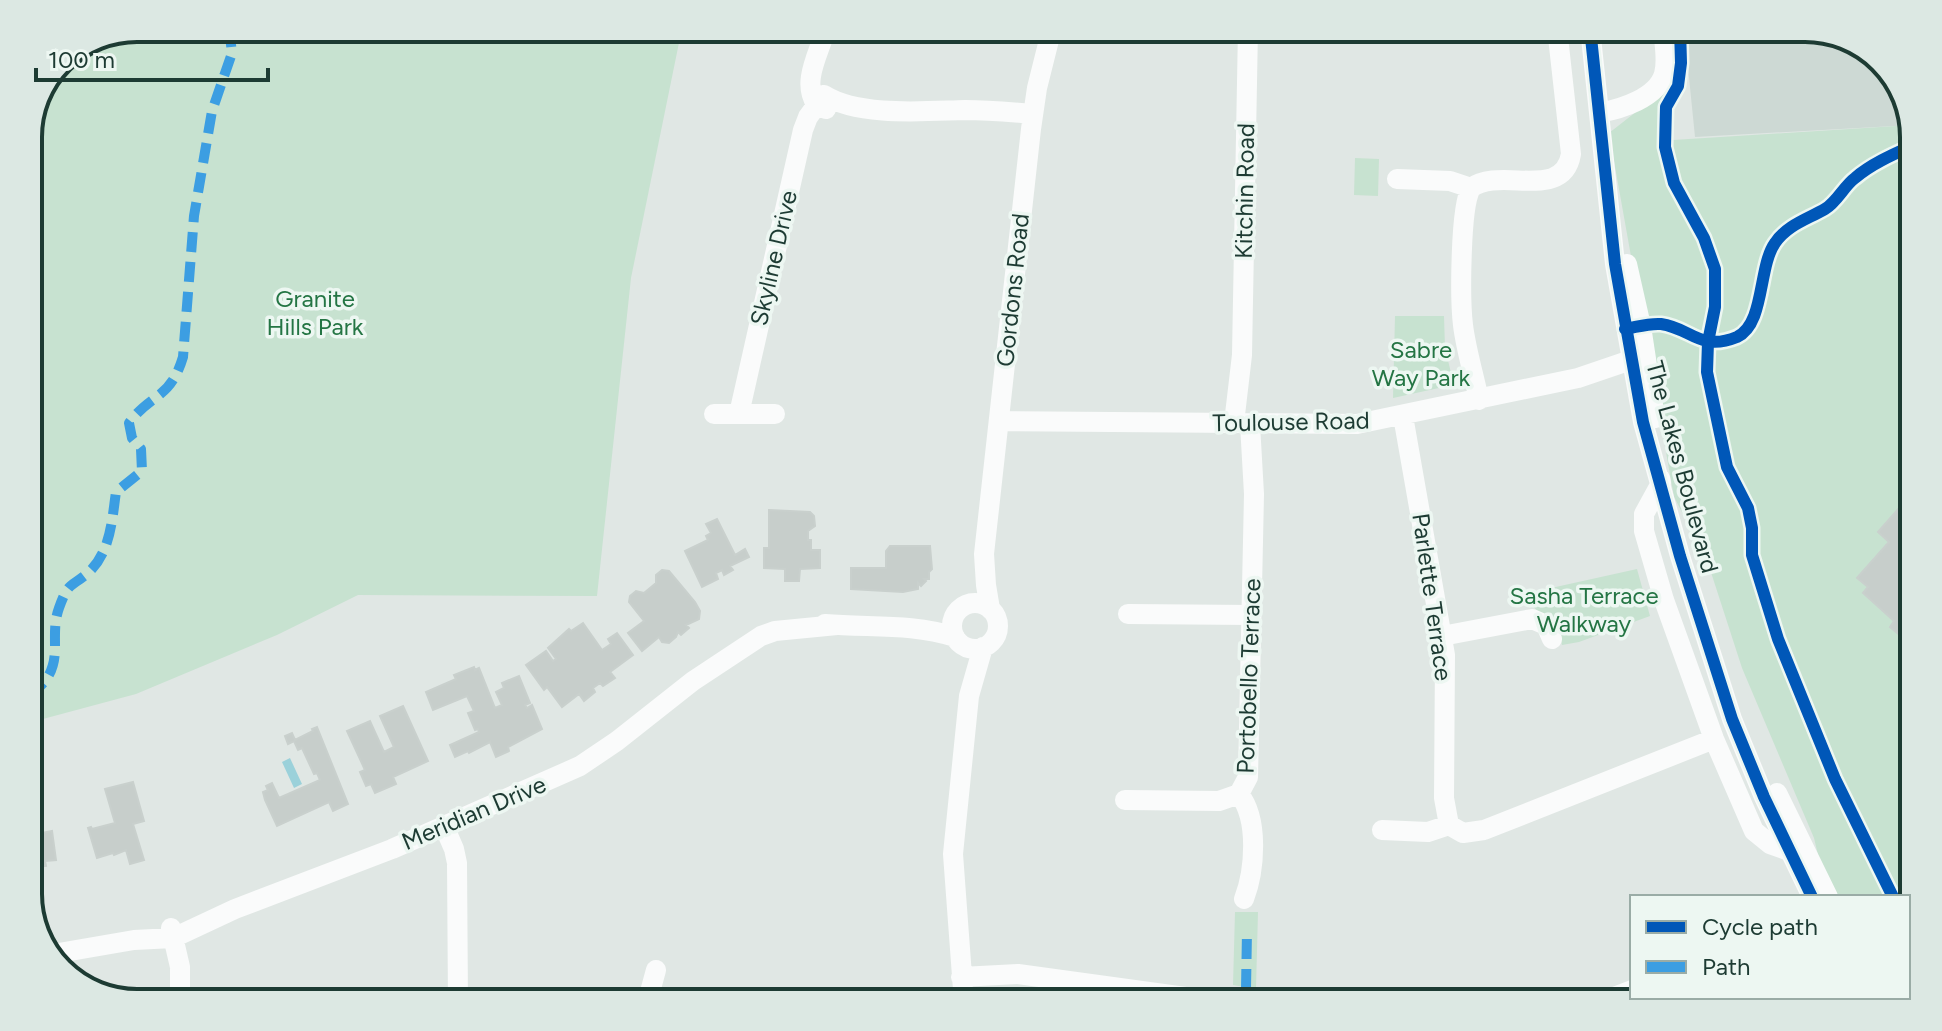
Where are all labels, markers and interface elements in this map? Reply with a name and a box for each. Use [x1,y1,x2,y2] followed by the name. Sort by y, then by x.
[36,32,268,82] scale bar
[48,45,115,74] text: 100 m
[1229,123,1260,259] street label: Kitchin Road
[744,188,803,328] street label: Skyline Drive
[990,212,1035,368] street label: Gordons Road
[267,284,364,341] park label: Granite Hills Park
[1372,335,1471,392] park label: Sabre Way Park
[1640,358,1725,576] street label: The Lakes Boulevard
[1212,406,1370,437] street label: Toulouse Road
[1406,511,1459,683] street label: Parlette Terrace
[1231,578,1266,774] street label: Portobello Terrace
[1509,581,1659,638] park label: Sasha Terrace Walkway
[397,769,550,856] street label: Meridian Drive
[1630,895,1910,999] legend
[1702,912,1818,941] text: Cycle path
[1702,952,1750,981] text: Path

